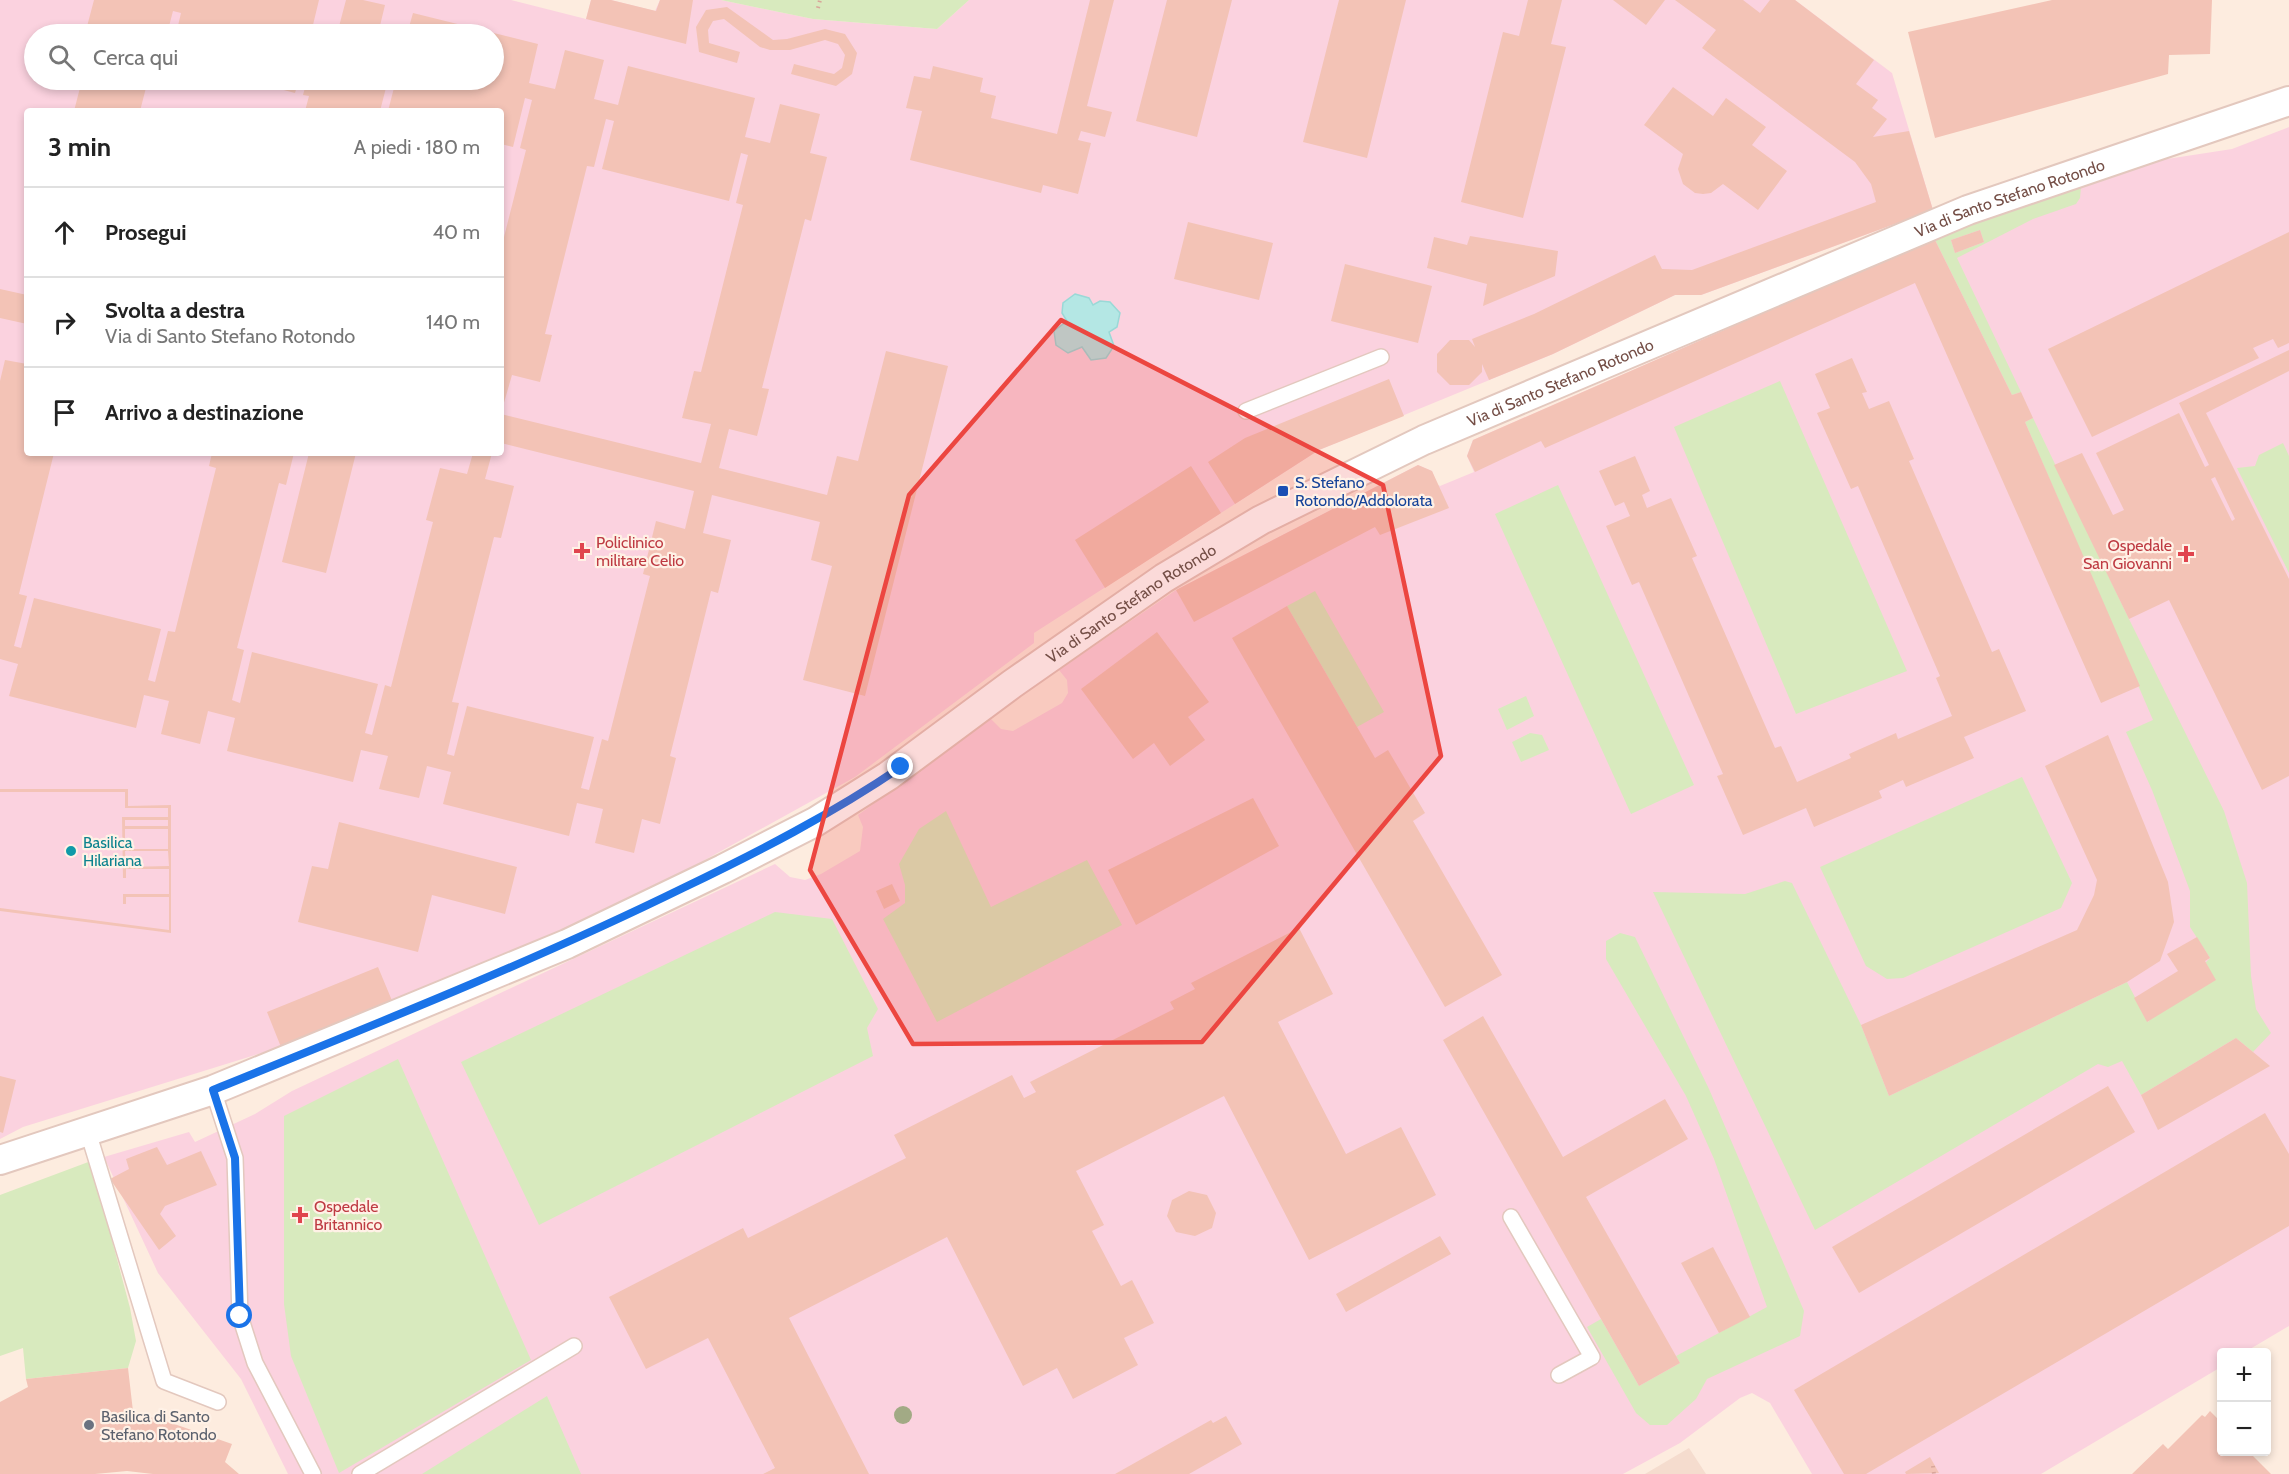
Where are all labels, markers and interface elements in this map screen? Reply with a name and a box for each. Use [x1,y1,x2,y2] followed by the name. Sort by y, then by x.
[24,24,504,90] search box
[45,41,78,74] icon: search
[93,44,178,71] text: Cerca qui
[48,131,111,163] text: 3 min
[354,135,480,159] text: A piedi · 180 m
[1912,155,2107,241] street label: Via di Santo Stefano Rotondo
[48,216,81,249] icon: ahead
[105,219,187,246] text: Prosegui
[432,220,480,244] text: 40 m
[105,297,245,324] text: Svolta a destra
[48,306,81,339] icon: right
[426,310,480,334] text: 140 m
[105,324,355,348] text: Via di Santo Stefano Rotondo
[1464,335,1657,431] street label: Via di Santo Stefano Rotondo
[48,396,81,429] icon: arrive
[105,399,303,426] text: Arrivo a destinazione
[1295,473,1433,510] place label: S. Stefano Rotondo/Addolorata
[1276,484,1290,498] marker: S. Stefano Rotondo/Addolorata
[596,533,684,570] place label: Policlinico militare Celio
[2083,536,2172,573] place label: Ospedale San Giovanni
[1043,540,1220,667] street label: Via di Santo Stefano Rotondo
[573,542,591,560] marker: Policlinico militare Celio
[2177,545,2195,563] marker: Ospedale San Giovanni
[887,753,913,779] route end
[83,833,142,870] place label: Basilica Hilariana
[64,844,78,858] marker: Basilica Hilariana
[314,1197,382,1234] place label: Ospedale Britannico
[291,1206,309,1224] marker: Ospedale Britannico
[226,1302,252,1328] route start
[2217,1348,2271,1456] map controls
[2217,1348,2271,1402] button: +
[2217,1402,2271,1456] button: −
[101,1407,217,1444] place label: Basilica di Santo Stefano Rotondo
[82,1418,96,1432] marker: Basilica di Santo Stefano Rotondo

